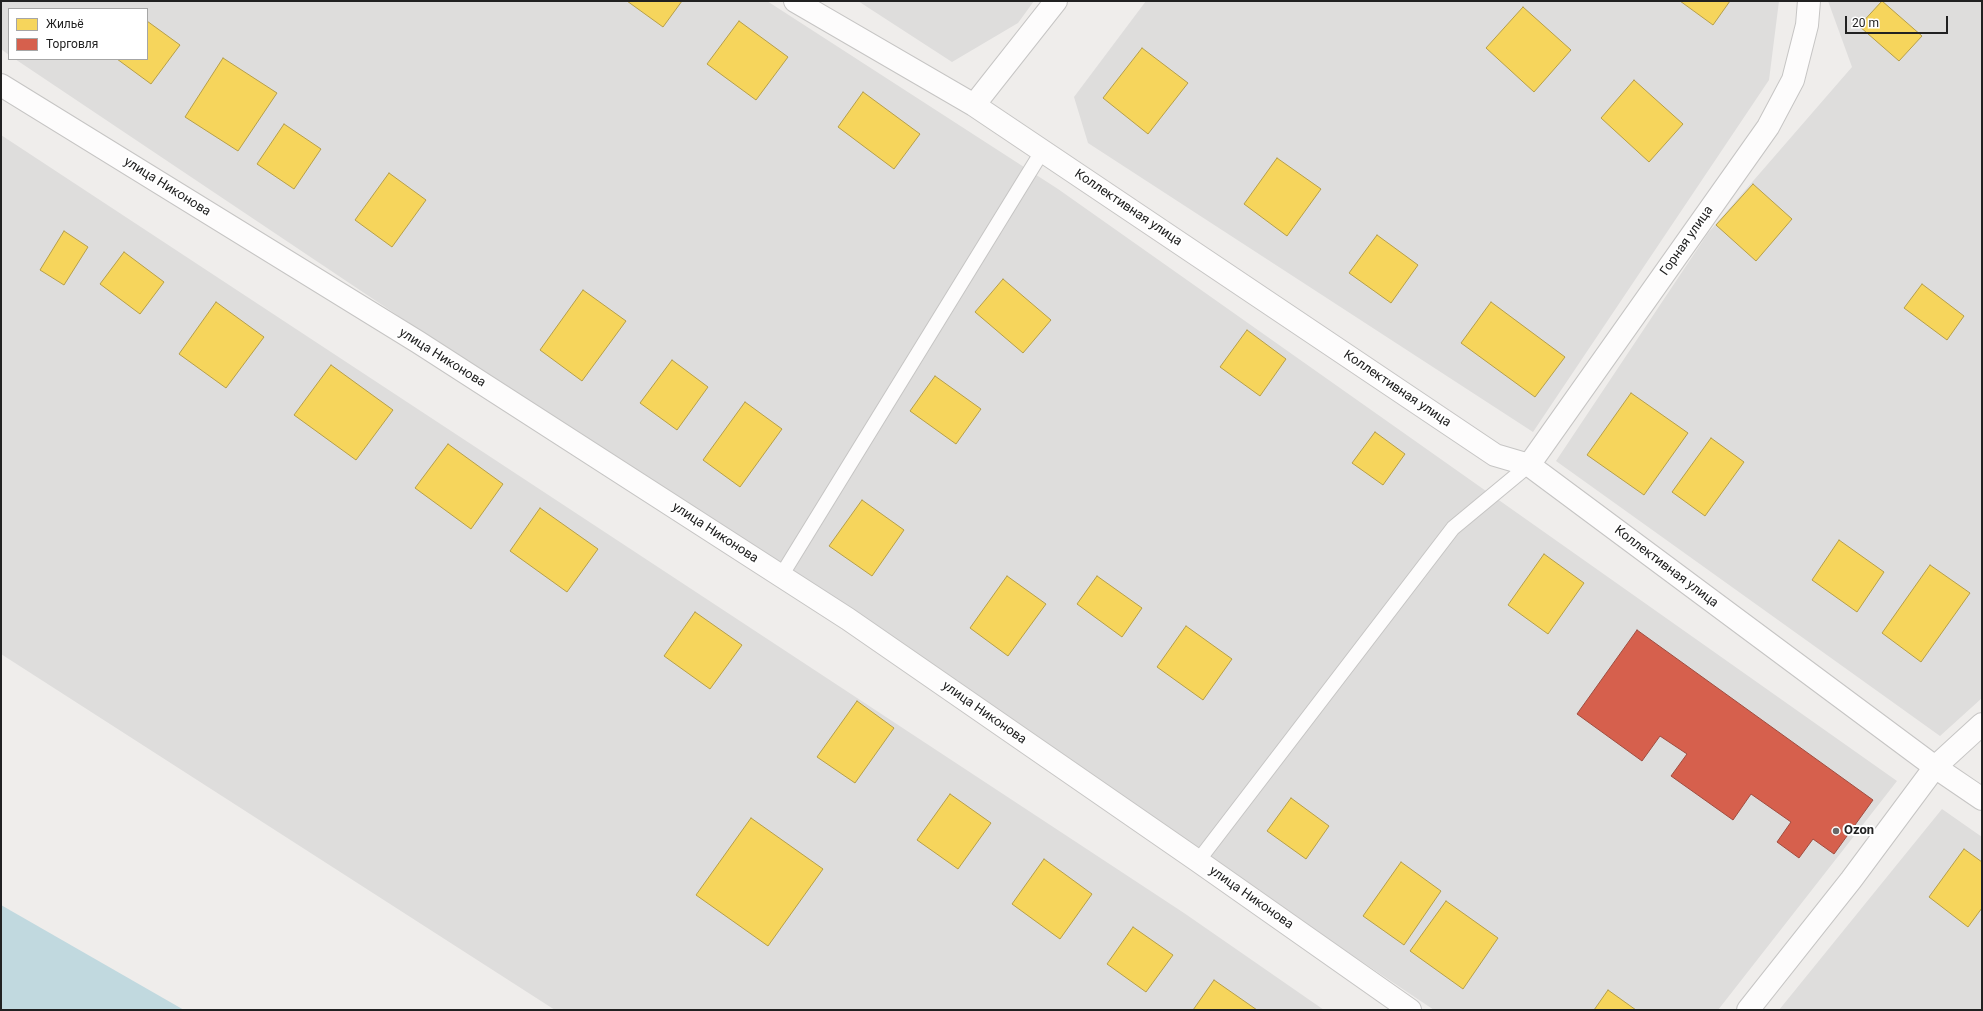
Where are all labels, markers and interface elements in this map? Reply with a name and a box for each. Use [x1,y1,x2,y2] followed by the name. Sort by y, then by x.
[8,8,148,60] legend
[1847,8,1950,34] scale bar
[1852,16,1879,30] text: 20 m
[46,17,84,31] text: Жильё
[46,37,98,51] text: Торговля
[121,154,213,220] street label: улица Никонова
[1071,166,1185,250] street label: Коллективная улица
[1657,203,1717,279] street label: Горная улица
[396,325,488,391] street label: улица Никонова
[1340,347,1454,431] street label: Коллективная улица
[669,499,761,567] street label: улица Никонова
[1611,523,1721,611] street label: Коллективная улица
[939,678,1029,748] street label: улица Никонова
[1844,823,1874,839] place label: Ozon
[1831,826,1841,836] marker: Ozon
[1206,863,1296,933] street label: улица Никонова

